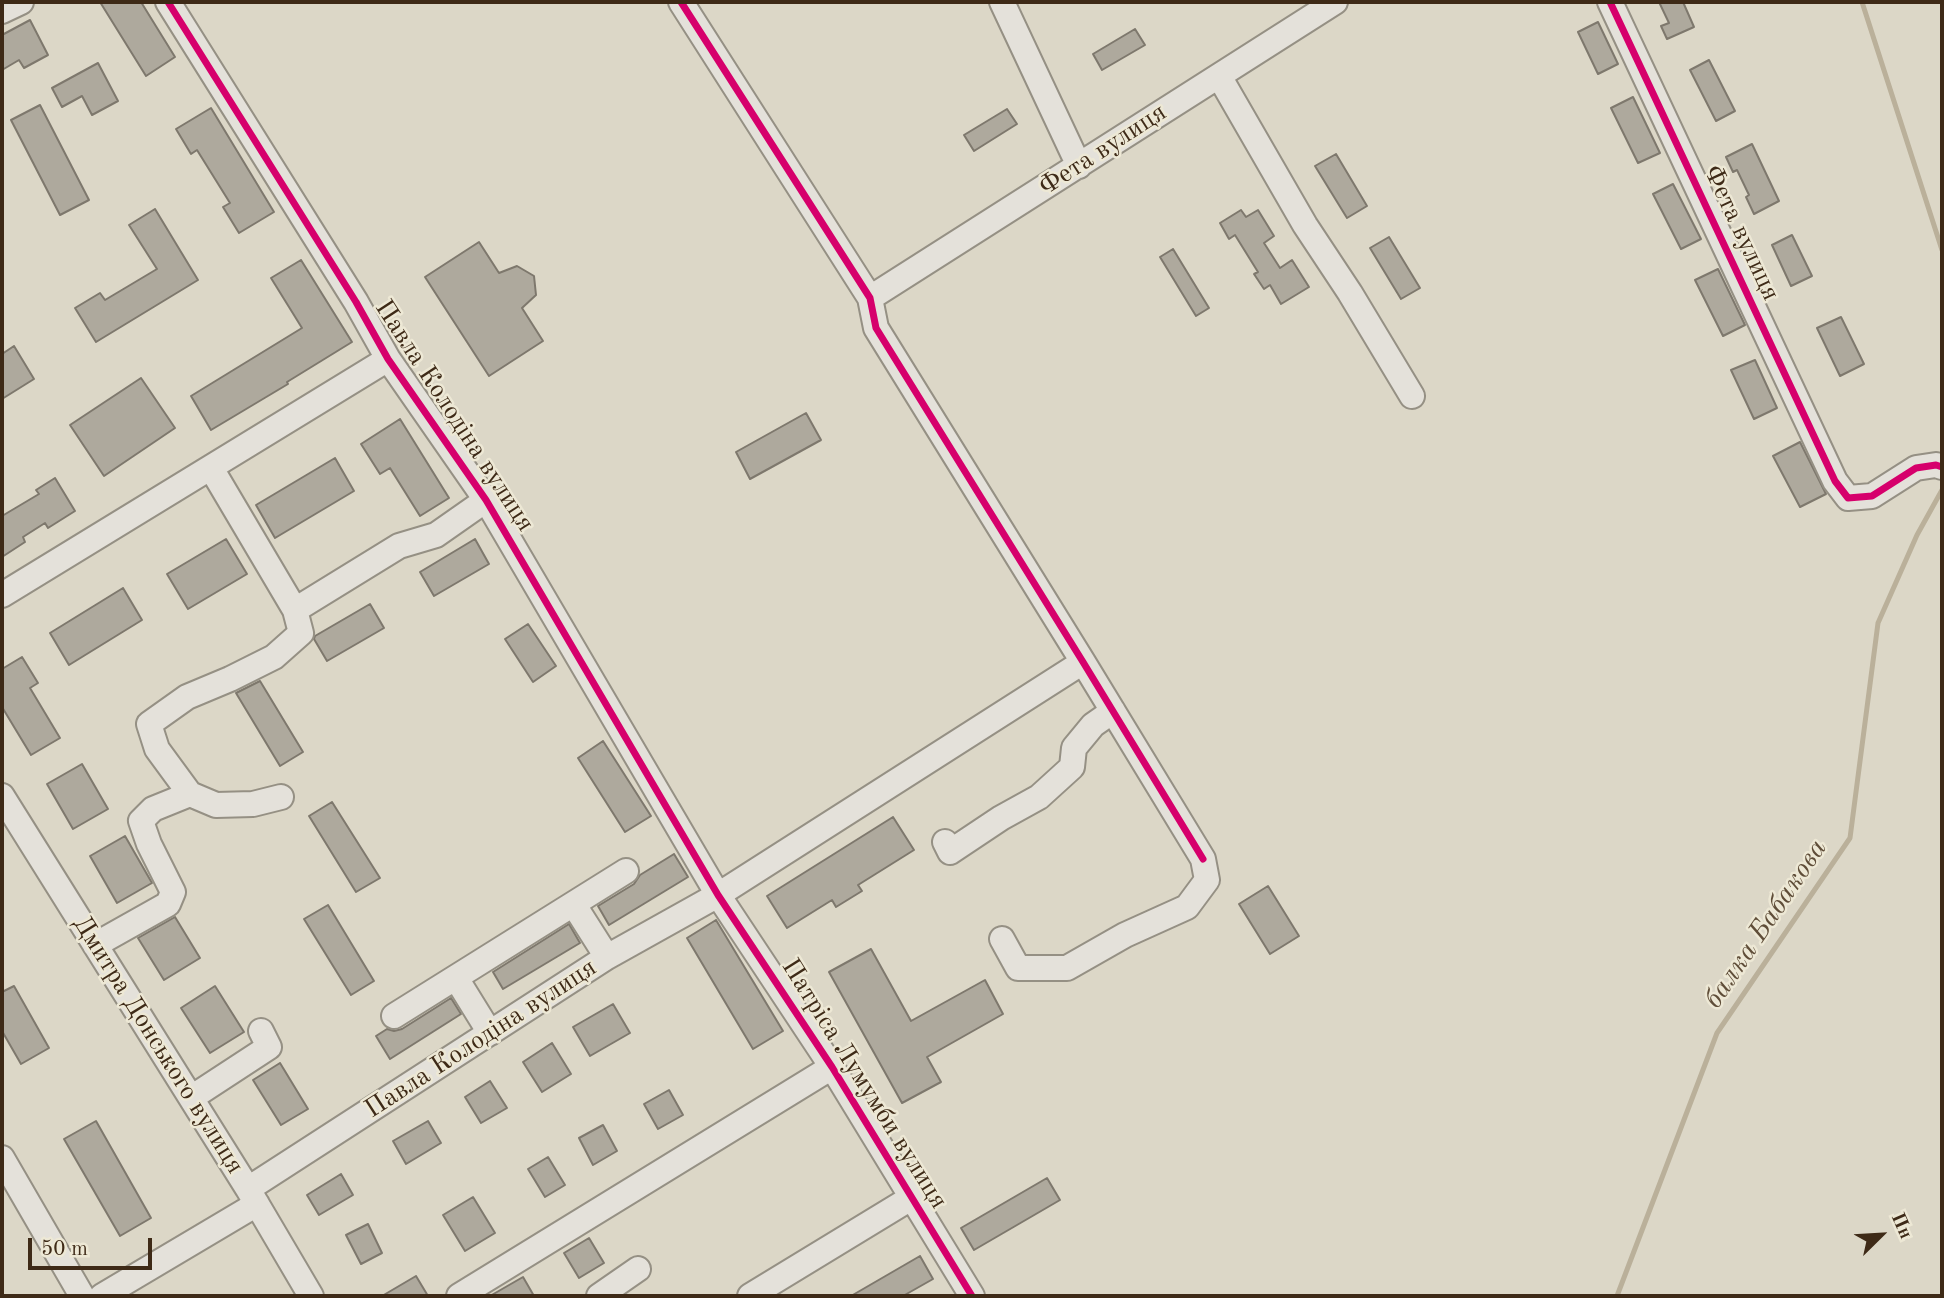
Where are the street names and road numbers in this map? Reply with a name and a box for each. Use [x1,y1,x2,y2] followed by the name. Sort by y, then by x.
[1033,97,1173,203] street label: Фета вулиця
[1696,160,1786,306] street label: Фета вулиця
[367,294,541,538] street label: Павла Колодіна вулиця
[66,910,250,1180] street label: Дмитра Донського вулиця
[359,952,603,1126] street label: Павла Колодіна вулиця
[774,953,954,1215] street label: Патріса Лумумби вулиця

